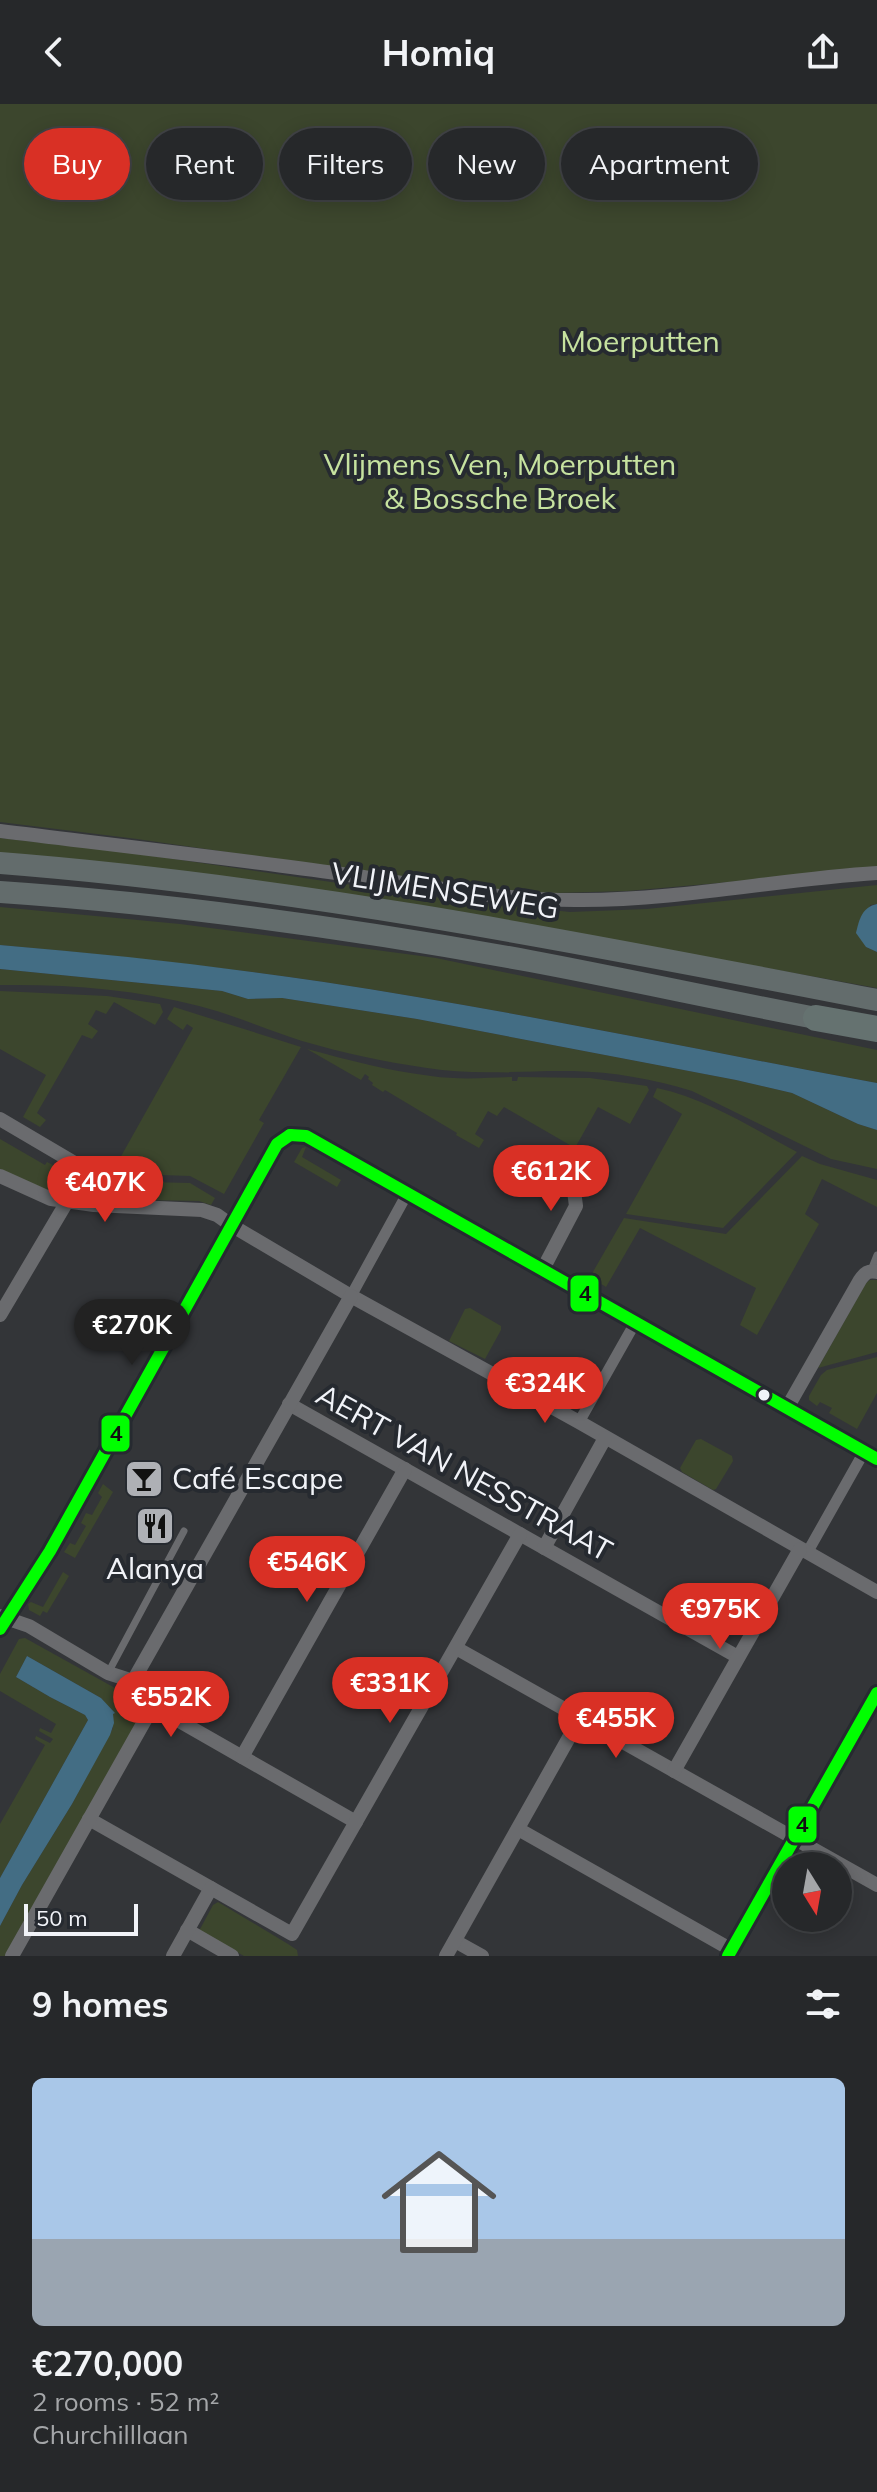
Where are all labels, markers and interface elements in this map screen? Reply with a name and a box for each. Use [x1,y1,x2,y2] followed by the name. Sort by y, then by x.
[32,30,76,74] icon: back
[382,30,495,75] text: Homiq
[801,30,845,74] icon: share
[24,128,130,200] chip: Buy
[146,128,263,200] chip: Rent
[279,128,412,200] chip: Filters
[428,128,545,200] chip: New
[561,128,758,200] chip: Apartment
[560,322,720,360] park label: Moerputten
[324,445,676,517] park label: Vlijmens Ven, Moerputten & Bossche Broek
[329,853,562,927] street label: VLIJMENSEWEG
[495,1145,607,1213] pin: €612K
[511,1154,591,1187] text: €612K
[49,1156,161,1224] pin: €407K
[65,1165,145,1198] text: €407K
[569,1274,600,1313] line badge: 4
[578,1279,592,1307] text: 4
[76,1299,188,1367] pin: €270K
[92,1308,172,1341] text: €270K
[489,1357,601,1425] pin: €324K
[505,1366,585,1399] text: €324K
[310,1375,619,1569] street label: AERT VAN NESSTRAAT
[756,1387,772,1403] unlabelled marker
[100,1414,131,1453] line badge: 4
[109,1419,123,1447] text: 4
[123,1458,165,1500] bar icon: Café Escape
[172,1459,343,1497] place label: Café Escape
[134,1505,176,1547] restaurant icon: Alanya
[251,1536,363,1604] pin: €546K
[267,1545,347,1578] text: €546K
[106,1549,204,1587] place label: Alanya
[664,1583,776,1651] pin: €975K
[680,1592,760,1625] text: €975K
[334,1657,446,1725] pin: €331K
[350,1666,430,1699] text: €331K
[115,1671,227,1739] pin: €552K
[131,1680,211,1713] text: €552K
[560,1692,672,1760] pin: €455K
[576,1701,656,1734] text: €455K
[787,1805,818,1844] line badge: 4
[795,1810,809,1838] text: 4
[772,1852,852,1932] north arrow
[772,1852,852,1932] map controls
[24,1900,138,1936] scale bar
[36,1904,87,1932] text: 50 m
[801,1982,845,2026] icon: filters
[32,1983,169,2026] text: 9 homes
[367,2130,511,2274] icon: home
[32,2342,183,2385] text: €270,000
[32,2385,219,2418] text: 2 rooms · 52 m²
[32,2418,189,2451] text: Churchilllaan

